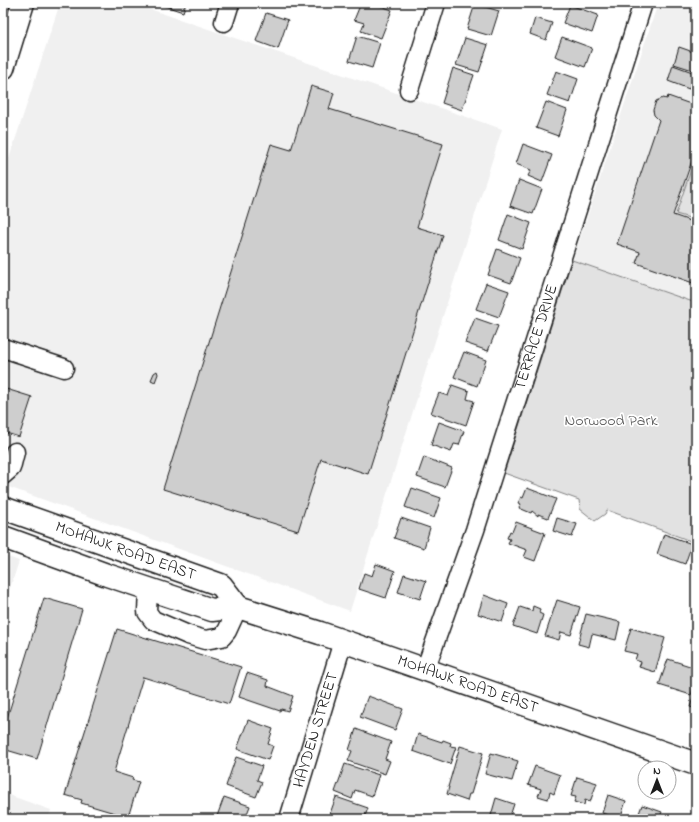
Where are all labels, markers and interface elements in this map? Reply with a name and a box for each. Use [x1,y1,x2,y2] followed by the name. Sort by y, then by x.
[508,281,565,393] street label: TERRACE DRIVE
[565,409,658,433] park label: Norwood Park
[52,515,199,587] street label: MOHAWK ROAD EAST
[394,649,541,720] street label: MOHAWK ROAD EAST
[287,669,345,791] street label: HAYDEN STREET
[637,760,677,800] north arrow
[653,763,661,779] text: N

